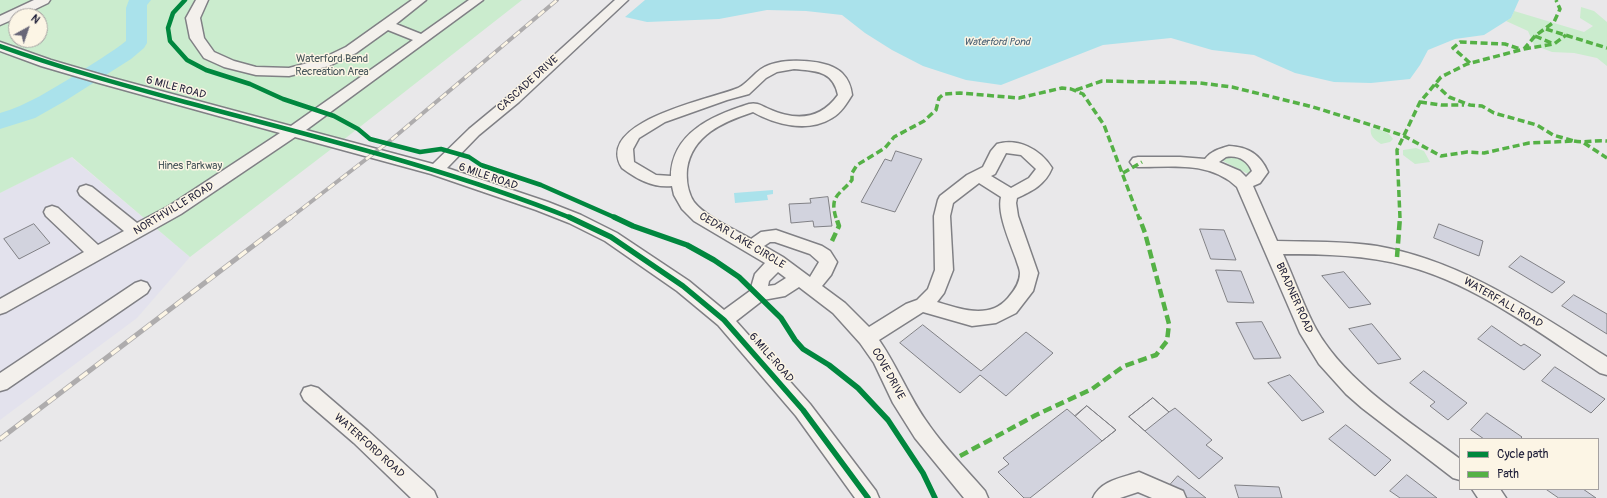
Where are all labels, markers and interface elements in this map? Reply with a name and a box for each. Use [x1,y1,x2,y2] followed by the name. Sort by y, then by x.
[8,8,48,48] north arrow
[28,12,42,27] text: N
[964,36,1030,48] water label: Waterford Pond
[295,52,369,78] park label: Waterford Bend Recreation Area
[495,53,561,115] street label: CASCADE DRIVE
[145,74,207,102] street label: 6 MILE ROAD
[158,159,222,173] park label: Hines Parkway
[457,161,519,193] street label: 6 MILE ROAD
[131,180,217,238] street label: NORTHVILLE ROAD
[696,210,788,272] street label: CEDAR LAKE CIRCLE
[1273,261,1315,335] street label: BRADNER ROAD
[1461,275,1545,331] street label: WATERFALL ROAD
[746,330,796,386] street label: 6 MILE ROAD
[868,346,908,402] street label: COVE DRIVE
[331,411,407,481] street label: WATERFORD ROAD
[1459,438,1599,490] legend
[1497,447,1548,462] text: Cycle path
[1497,467,1519,482] text: Path

